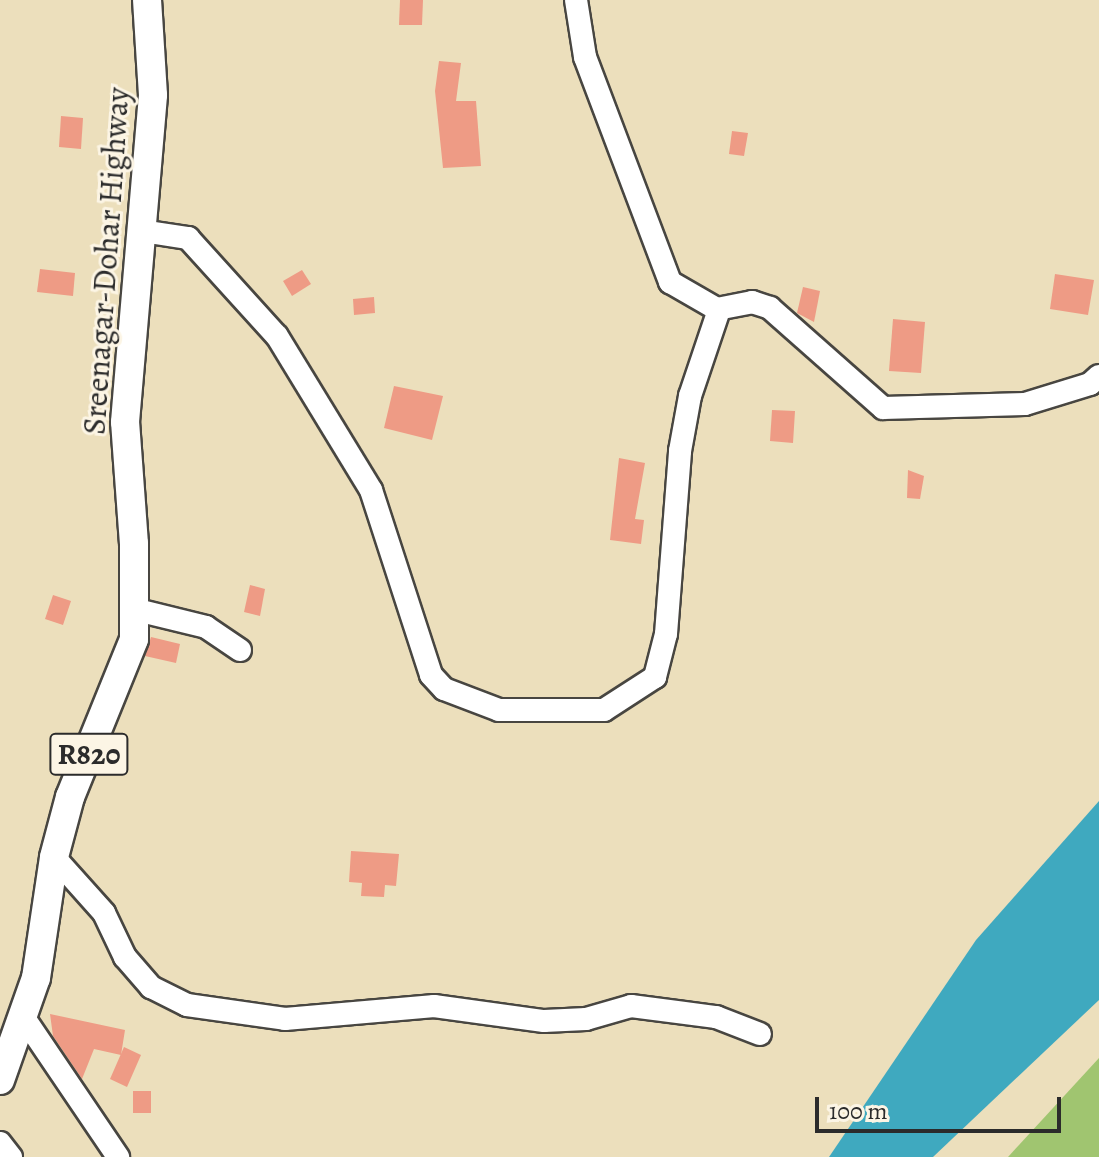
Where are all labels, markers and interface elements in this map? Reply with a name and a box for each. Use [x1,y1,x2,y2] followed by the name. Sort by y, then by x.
[75,86,137,436] street label: Sreenagar-Dohar Highway
[49,728,129,780] road number: R820
[819,1081,1065,1131] scale bar
[829,1095,888,1127] text: 100 m

